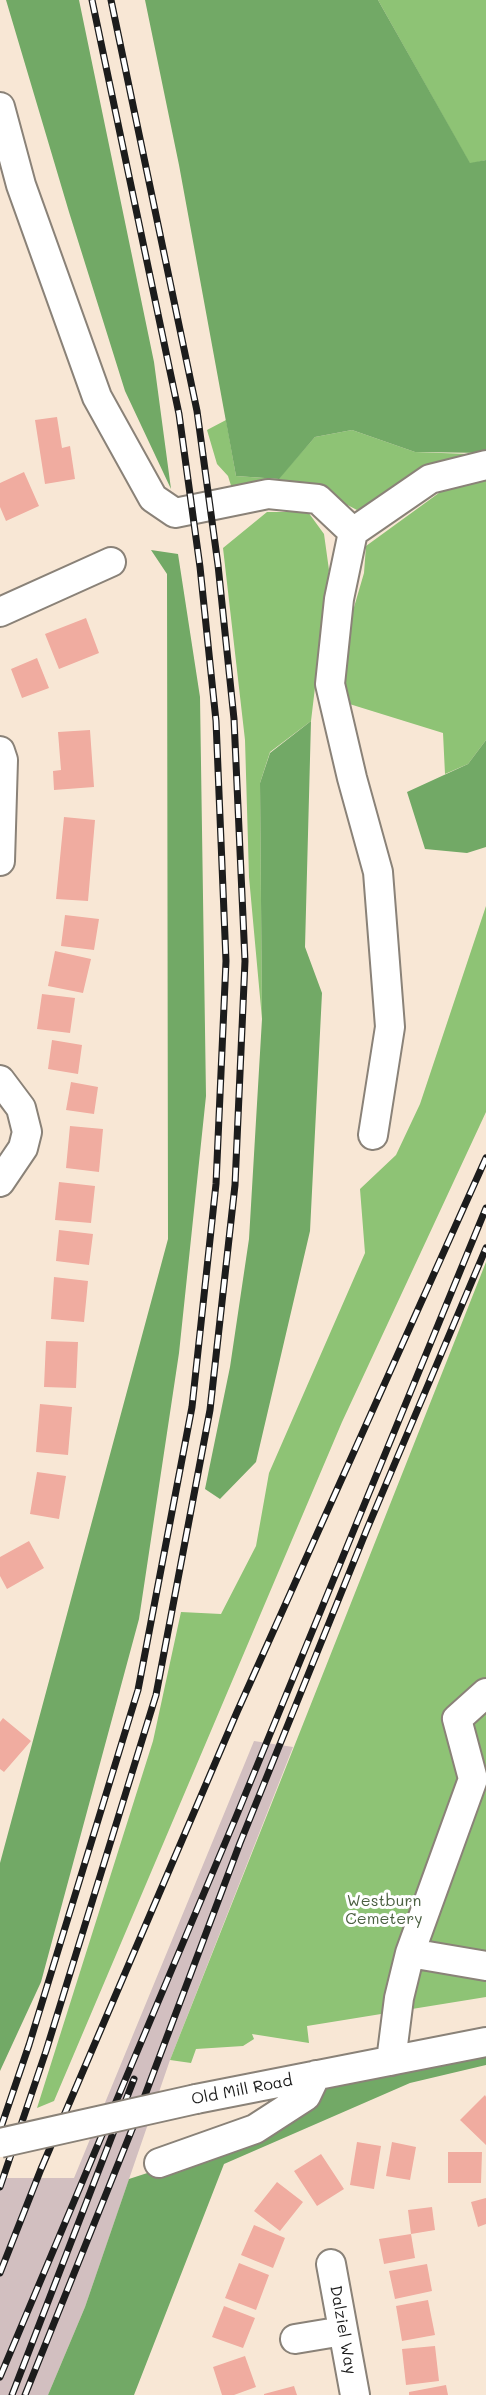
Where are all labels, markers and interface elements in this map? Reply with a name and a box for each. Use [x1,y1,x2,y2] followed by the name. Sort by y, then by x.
[345,1891,423,1929] park label: Westburn Cemetery
[190,2071,294,2109] street label: Old Mill Road
[326,2284,360,2376] street label: Dalziel Way

